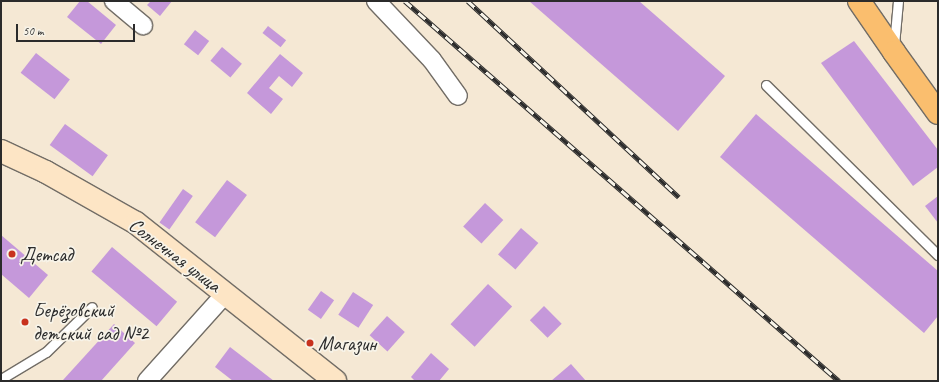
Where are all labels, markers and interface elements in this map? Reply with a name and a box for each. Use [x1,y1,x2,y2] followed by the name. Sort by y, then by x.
[18,16,137,42] scale bar
[23,23,43,39] text: 50 m
[123,212,227,298] street label: Солнечная улица
[20,242,73,266] place label: Детсад
[7,249,17,259] marker: Детсад
[33,298,148,345] place label: Берёзовский детский сад №2
[20,317,30,327] marker: Берёзовский детский сад №2
[318,331,376,355] place label: Магазин
[305,338,315,348] marker: Магазин

